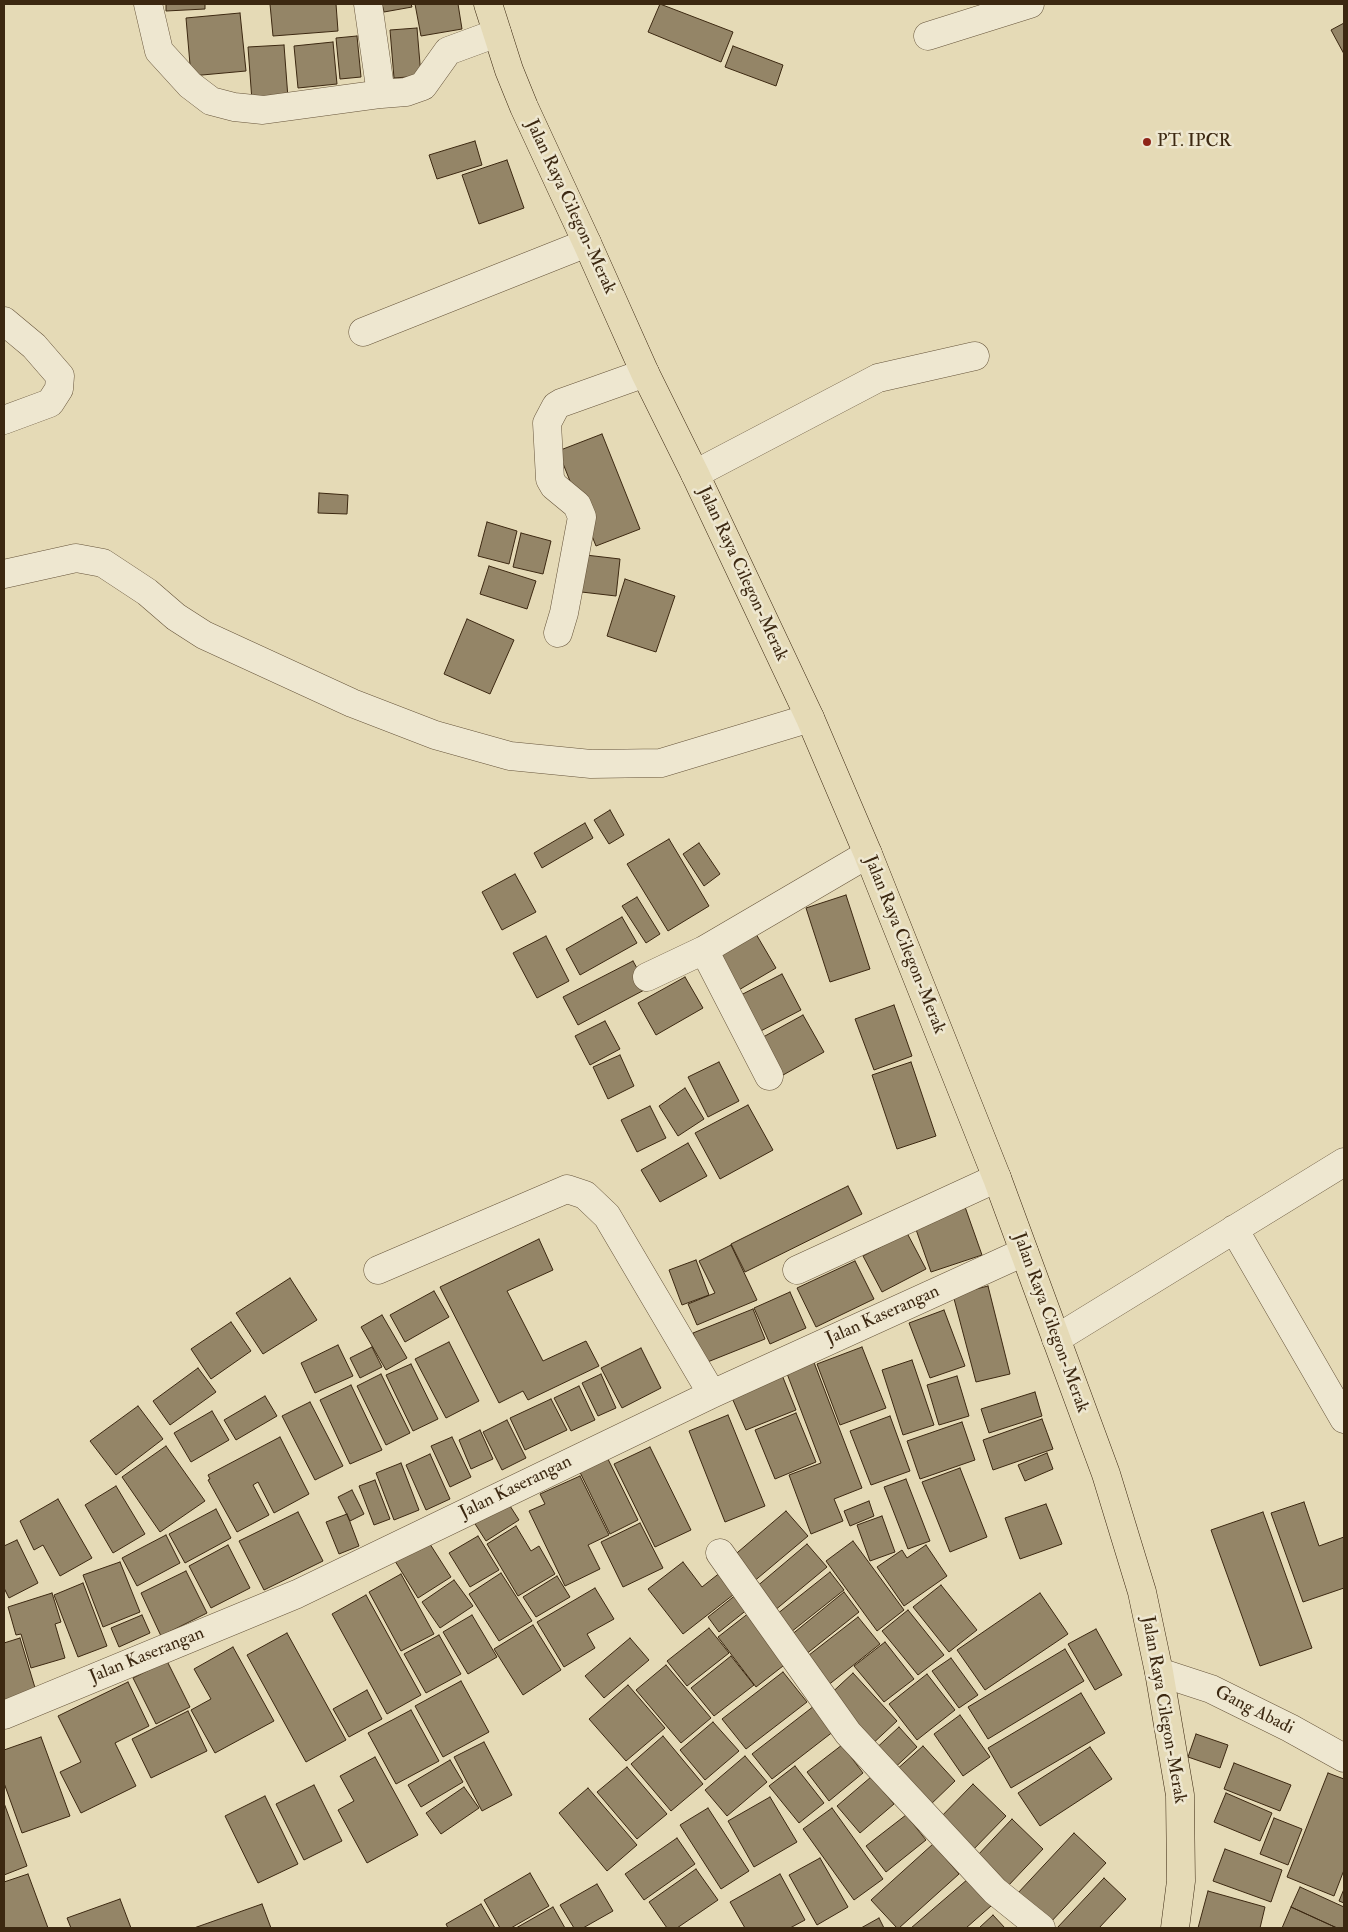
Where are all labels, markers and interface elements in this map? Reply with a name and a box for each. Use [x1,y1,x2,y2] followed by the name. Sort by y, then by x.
[520,116,620,298] street label: Jalan Raya Cilegon-Merak
[1157,131,1232,153] place label: PT. IPCR
[1141,136,1153,148] marker: PT. IPCR
[692,483,792,665] street label: Jalan Raya Cilegon-Merak
[858,853,950,1037] street label: Jalan Raya Cilegon-Merak
[1007,1230,1093,1416] street label: Jalan Raya Cilegon-Merak
[823,1281,943,1351] street label: Jalan Kaserangan
[456,1452,576,1524] street label: Jalan Kaserangan
[1136,1614,1190,1806] street label: Jalan Raya Cilegon-Merak
[86,1623,208,1689] street label: Jalan Kaserangan
[1211,1682,1297,1740] street label: Gang Abadi

